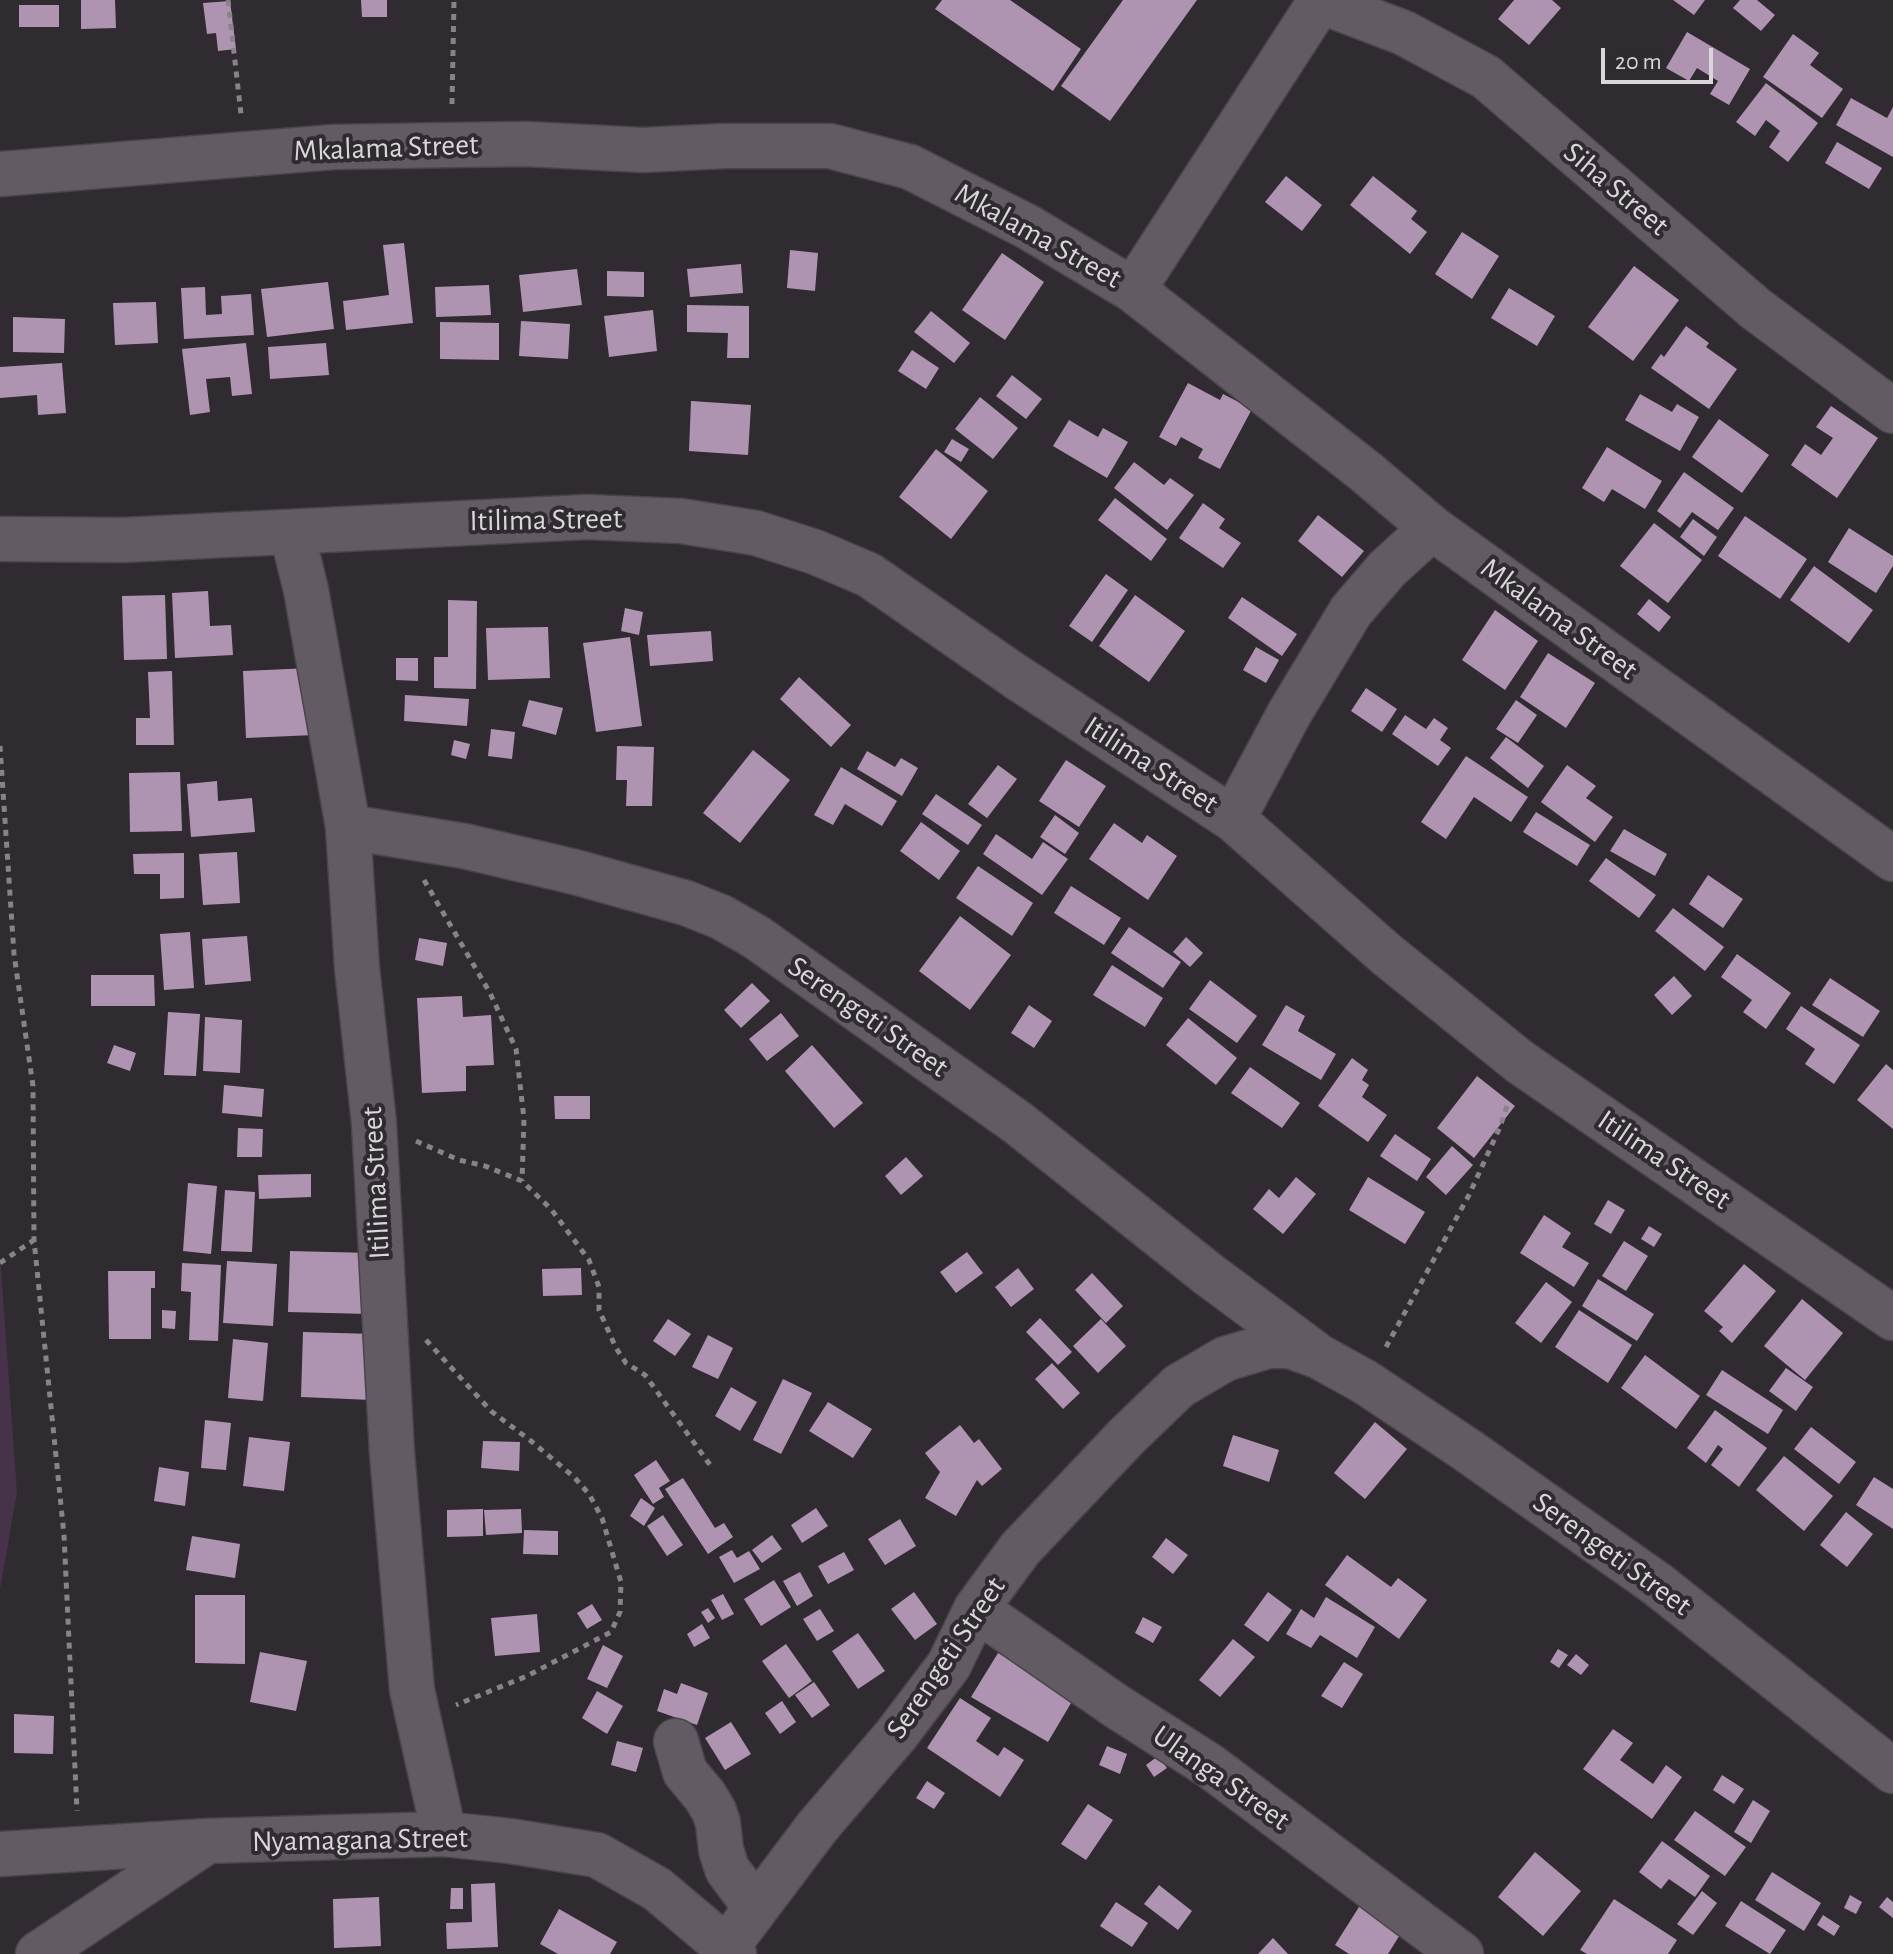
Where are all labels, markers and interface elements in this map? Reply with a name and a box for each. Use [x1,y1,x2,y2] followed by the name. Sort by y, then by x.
[1605,32,1717,82] scale bar
[1615,50,1662,74] text: 20 m
[293,127,479,169] street label: Mkalama Street
[1556,135,1676,243] street label: Siha Street
[948,175,1128,297] street label: Mkalama Street
[469,501,623,539] street label: Itilima Street
[1474,550,1644,688] street label: Mkalama Street
[1077,708,1225,822] street label: Itilima Street
[781,949,955,1085] street label: Serengeti Street
[1591,1102,1737,1218] street label: Itilima Street
[354,1106,398,1260] street label: Itilima Street
[1526,1484,1698,1624] street label: Serengeti Street
[879,1570,1013,1746] street label: Serengeti Street
[1146,1718,1296,1838] street label: Ulanga Street
[252,1820,468,1860] street label: Nyamagana Street

